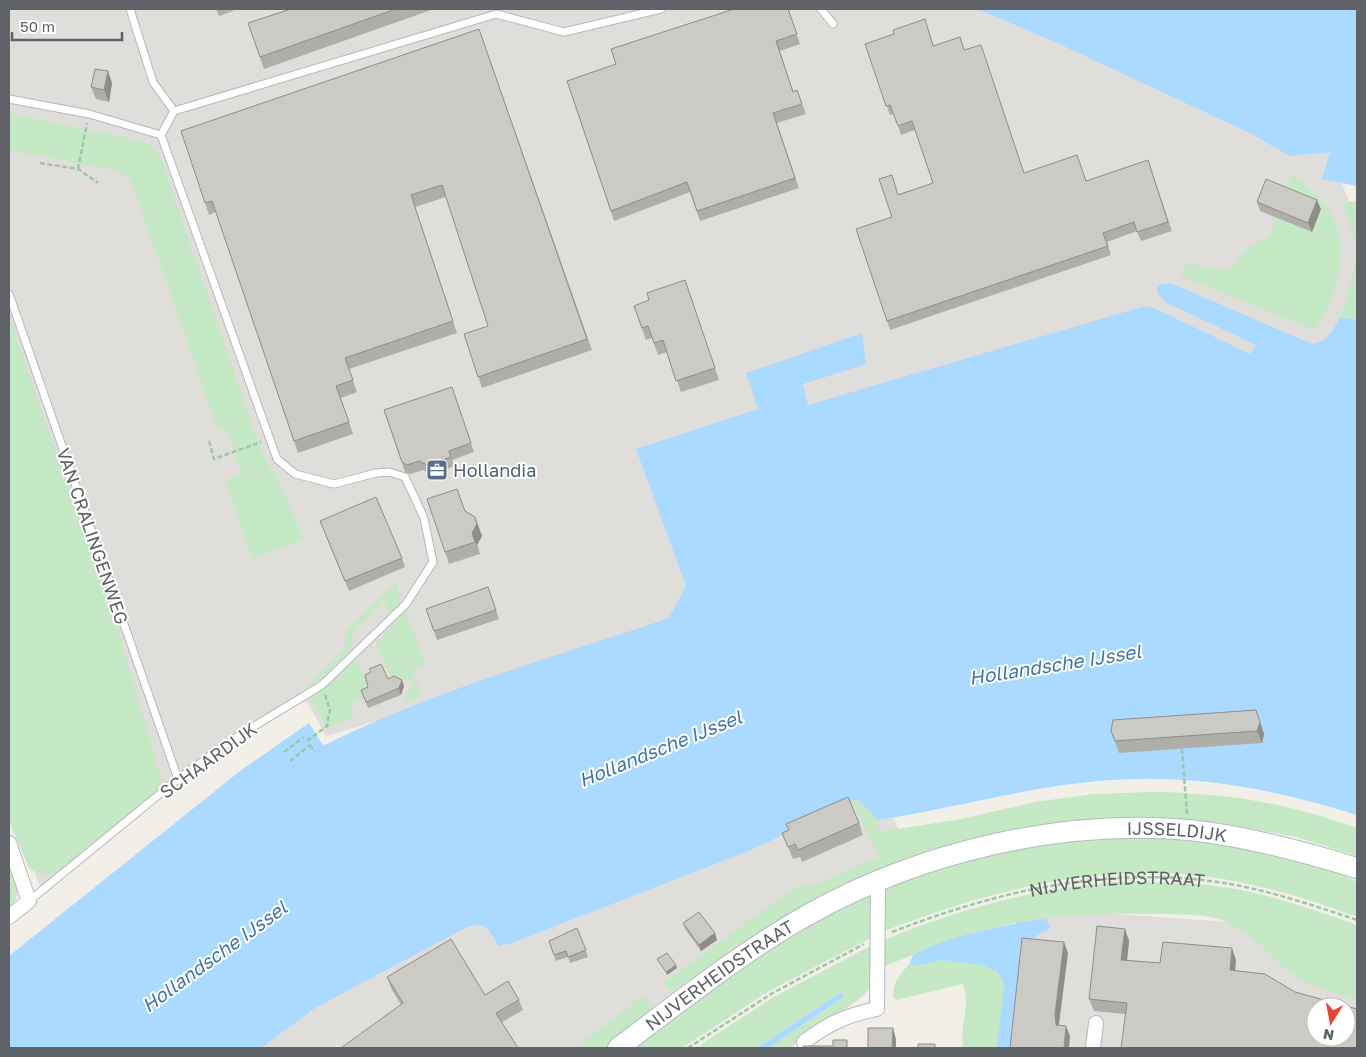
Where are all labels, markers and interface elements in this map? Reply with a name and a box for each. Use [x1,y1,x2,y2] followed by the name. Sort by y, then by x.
[12,10,122,42] scale bar
[20,17,55,35] text: 50 m
[52,445,134,627] street label: VAN CRALINGENWEG
[425,458,449,482] office icon: Hollandia
[453,459,536,481] place label: Hollandia
[967,639,1143,689] water label: Hollandsche IJssel
[575,704,746,791] water label: Hollandsche IJssel
[155,717,261,803] street label: SCHAARDIJK
[1126,817,1229,846] street label: IJSSELDIJK
[1027,866,1206,901] street label: NIJVERHEIDSTRAAT
[137,895,292,1016] water label: Hollandsche IJssel
[641,915,797,1035] street label: NIJVERHEIDSTRAAT
[1306,997,1356,1047] north arrow
[1322,1026,1335,1045] text: N

